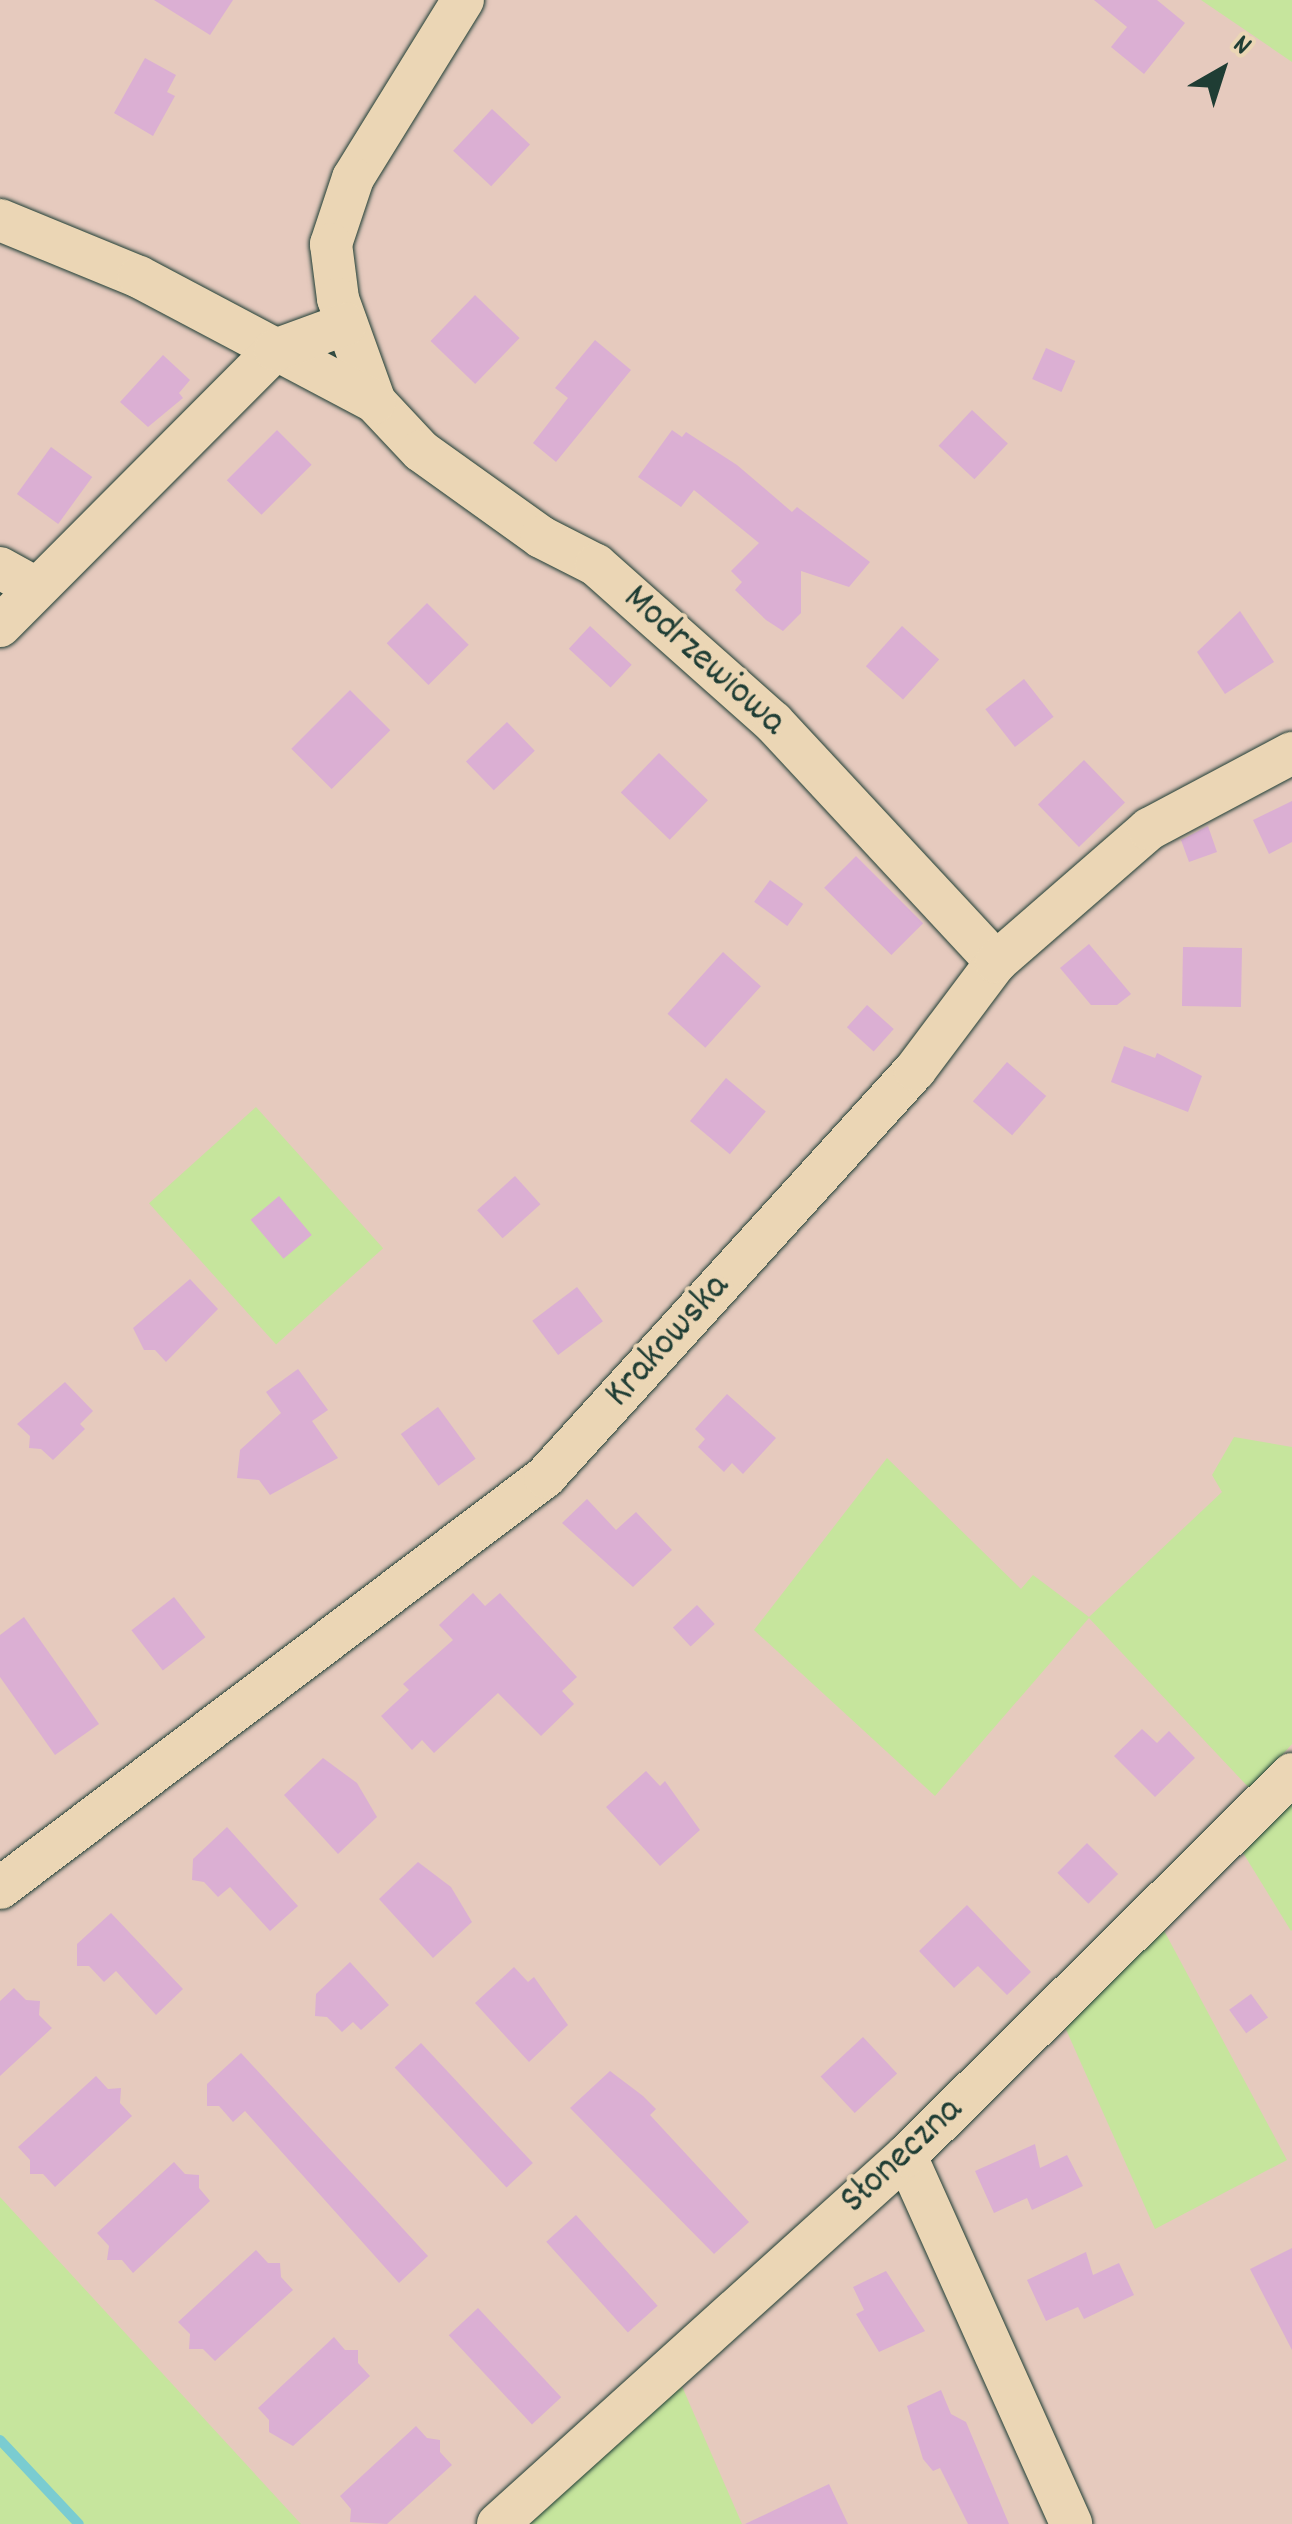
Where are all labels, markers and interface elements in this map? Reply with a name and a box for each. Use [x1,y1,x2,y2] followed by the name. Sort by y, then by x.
[1172,20,1272,120] north arrow
[1223,27,1259,67] text: N
[611,576,795,748] street label: Modrzewiowa
[596,1265,742,1419] street label: Krakowska
[832,2088,974,2226] street label: Słoneczna

